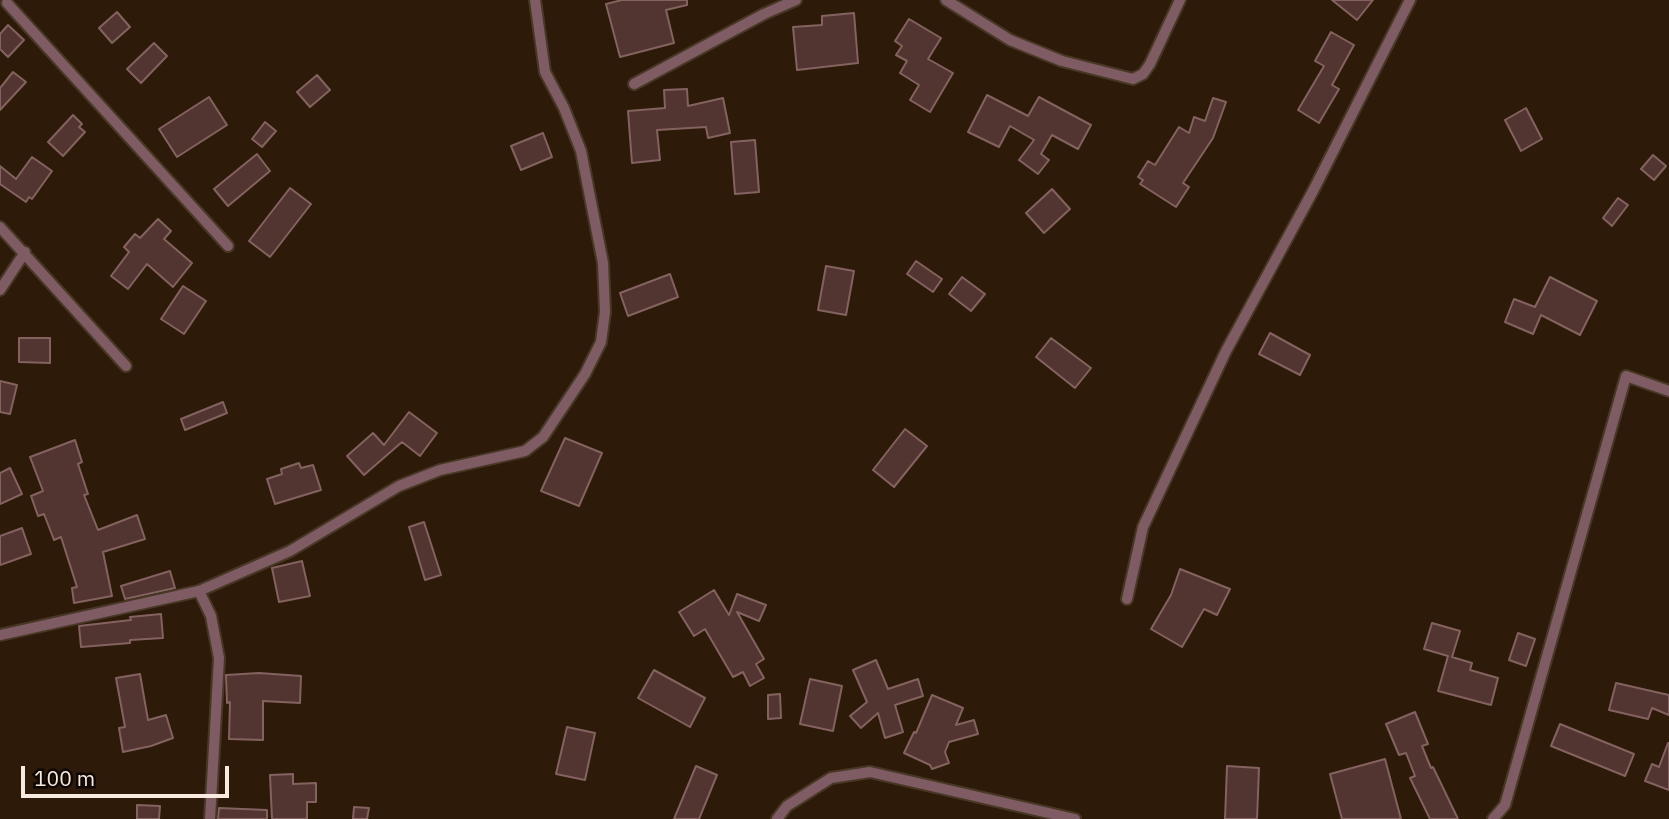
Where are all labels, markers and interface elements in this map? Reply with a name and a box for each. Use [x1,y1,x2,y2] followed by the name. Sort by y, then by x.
[24,752,233,796] scale bar
[34,764,95,792] text: 100 m

